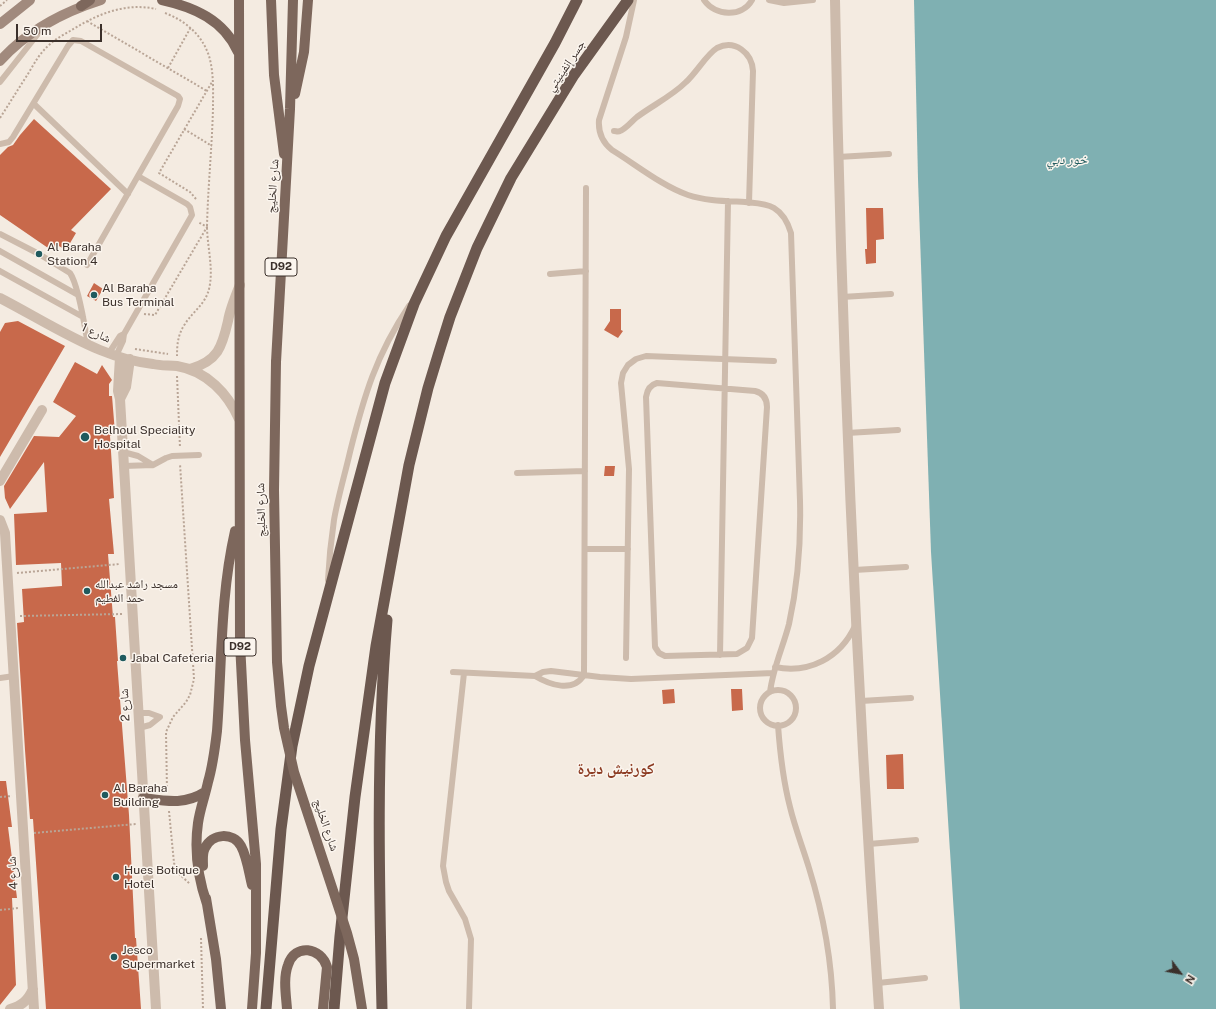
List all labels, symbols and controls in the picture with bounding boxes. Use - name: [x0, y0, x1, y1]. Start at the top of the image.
- scale bar: [18, 16, 104, 42]
- text: 50 m: [23, 24, 51, 38]
- street label: جسر إنفينيتي: [544, 38, 588, 94]
- water label: خور دبي: [1047, 152, 1087, 168]
- street label: شارع الخليج: [264, 158, 282, 214]
- place label: Al Baraha Station 4: [47, 240, 101, 268]
- marker: Al Baraha Station 4: [34, 249, 44, 259]
- road number: D92: [265, 258, 297, 276]
- place label: Al Baraha Bus Terminal: [102, 281, 174, 309]
- marker: Al Baraha Bus Terminal: [89, 290, 99, 300]
- street label: شارع 1: [79, 320, 113, 346]
- place label: Belhoul Speciality Hospital: [94, 423, 195, 451]
- marker: Belhoul Speciality Hospital: [79, 431, 91, 443]
- street label: شارع الخليج: [253, 483, 269, 537]
- place label: مسجد راشد عبدالله حمد الفطيم: [95, 577, 178, 605]
- marker: مسجد راشد عبدالله حمد الفطيم: [82, 586, 92, 596]
- road number: D92: [224, 638, 256, 656]
- place label: Jabal Cafeteria: [131, 651, 214, 665]
- marker: Jabal Cafeteria: [118, 653, 128, 663]
- street label: شارع 2: [117, 688, 133, 722]
- district label: كورنيش ديرة: [578, 759, 654, 779]
- place label: Al Baraha Building: [113, 781, 167, 809]
- marker: Al Baraha Building: [100, 790, 110, 800]
- street label: شارع الخليج: [310, 797, 342, 853]
- street label: شارع 4: [5, 856, 21, 890]
- place label: Hues Botique Hotel: [124, 863, 199, 891]
- marker: Hues Botique Hotel: [111, 872, 121, 882]
- place label: Jesco Supermarket: [122, 943, 195, 971]
- marker: Jesco Supermarket: [109, 952, 119, 962]
- north arrow: [1160, 953, 1200, 993]
- text: N: [1183, 973, 1198, 986]

